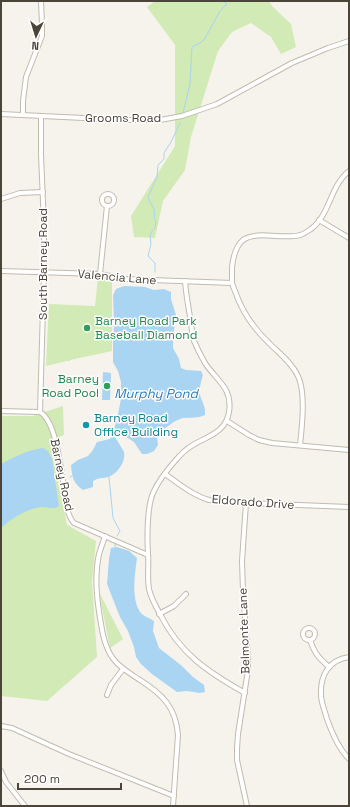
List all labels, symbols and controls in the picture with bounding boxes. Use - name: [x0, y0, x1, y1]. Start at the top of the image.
- north arrow: [16, 16, 56, 56]
- text: N: [31, 39, 39, 53]
- street label: Grooms Road: [85, 110, 161, 126]
- street label: South Barney Road: [35, 208, 51, 320]
- street label: Valencia Lane: [77, 266, 157, 288]
- place label: Barney Road Park Baseball Diamond: [95, 313, 197, 343]
- marker: Barney Road Park Baseball Diamond: [82, 323, 92, 333]
- place label: Barney Road Pool: [42, 371, 99, 401]
- marker: Barney Road Pool: [102, 381, 112, 391]
- water label: Murphy Pond: [114, 385, 199, 402]
- place label: Barney Road Office Building: [94, 410, 178, 440]
- marker: Barney Road Office Building: [81, 420, 91, 430]
- street label: Barney Road: [47, 437, 77, 513]
- street label: Eldorado Drive: [211, 491, 295, 513]
- street label: Belmonte Lane: [234, 588, 254, 674]
- scale bar: [18, 765, 121, 791]
- text: 200 m: [24, 771, 60, 787]

